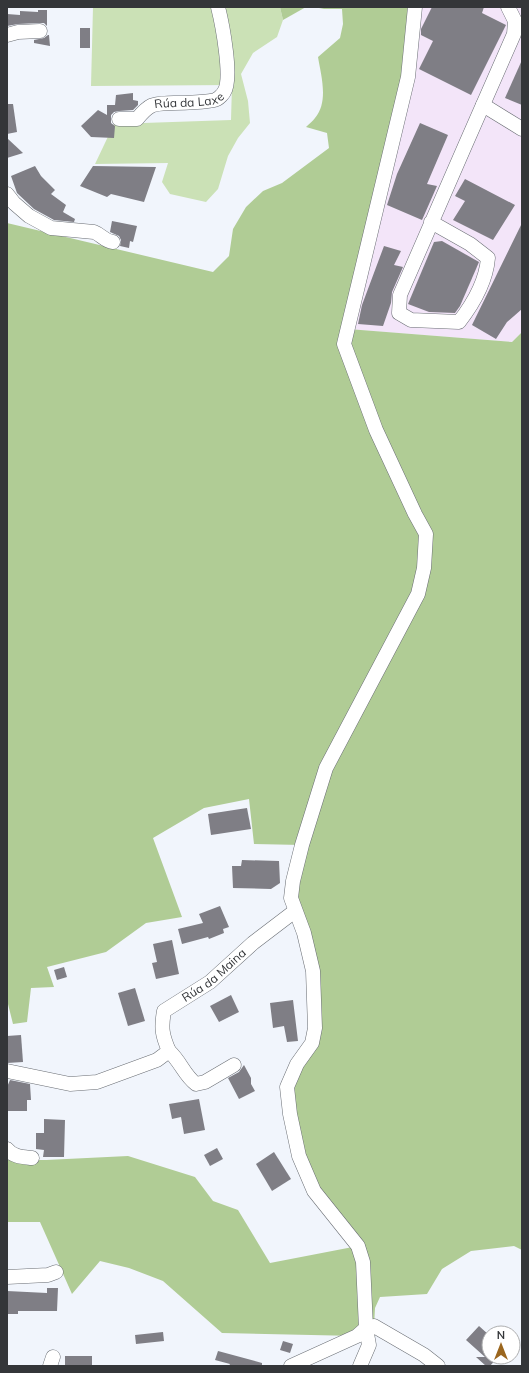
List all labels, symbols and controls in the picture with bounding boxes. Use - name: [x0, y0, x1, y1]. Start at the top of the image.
- street label: Rúa da Laxe: [153, 89, 227, 111]
- street label: Rúa da Maina: [179, 945, 249, 1005]
- north arrow: [481, 1325, 521, 1365]
- text: N: [497, 1328, 505, 1342]

